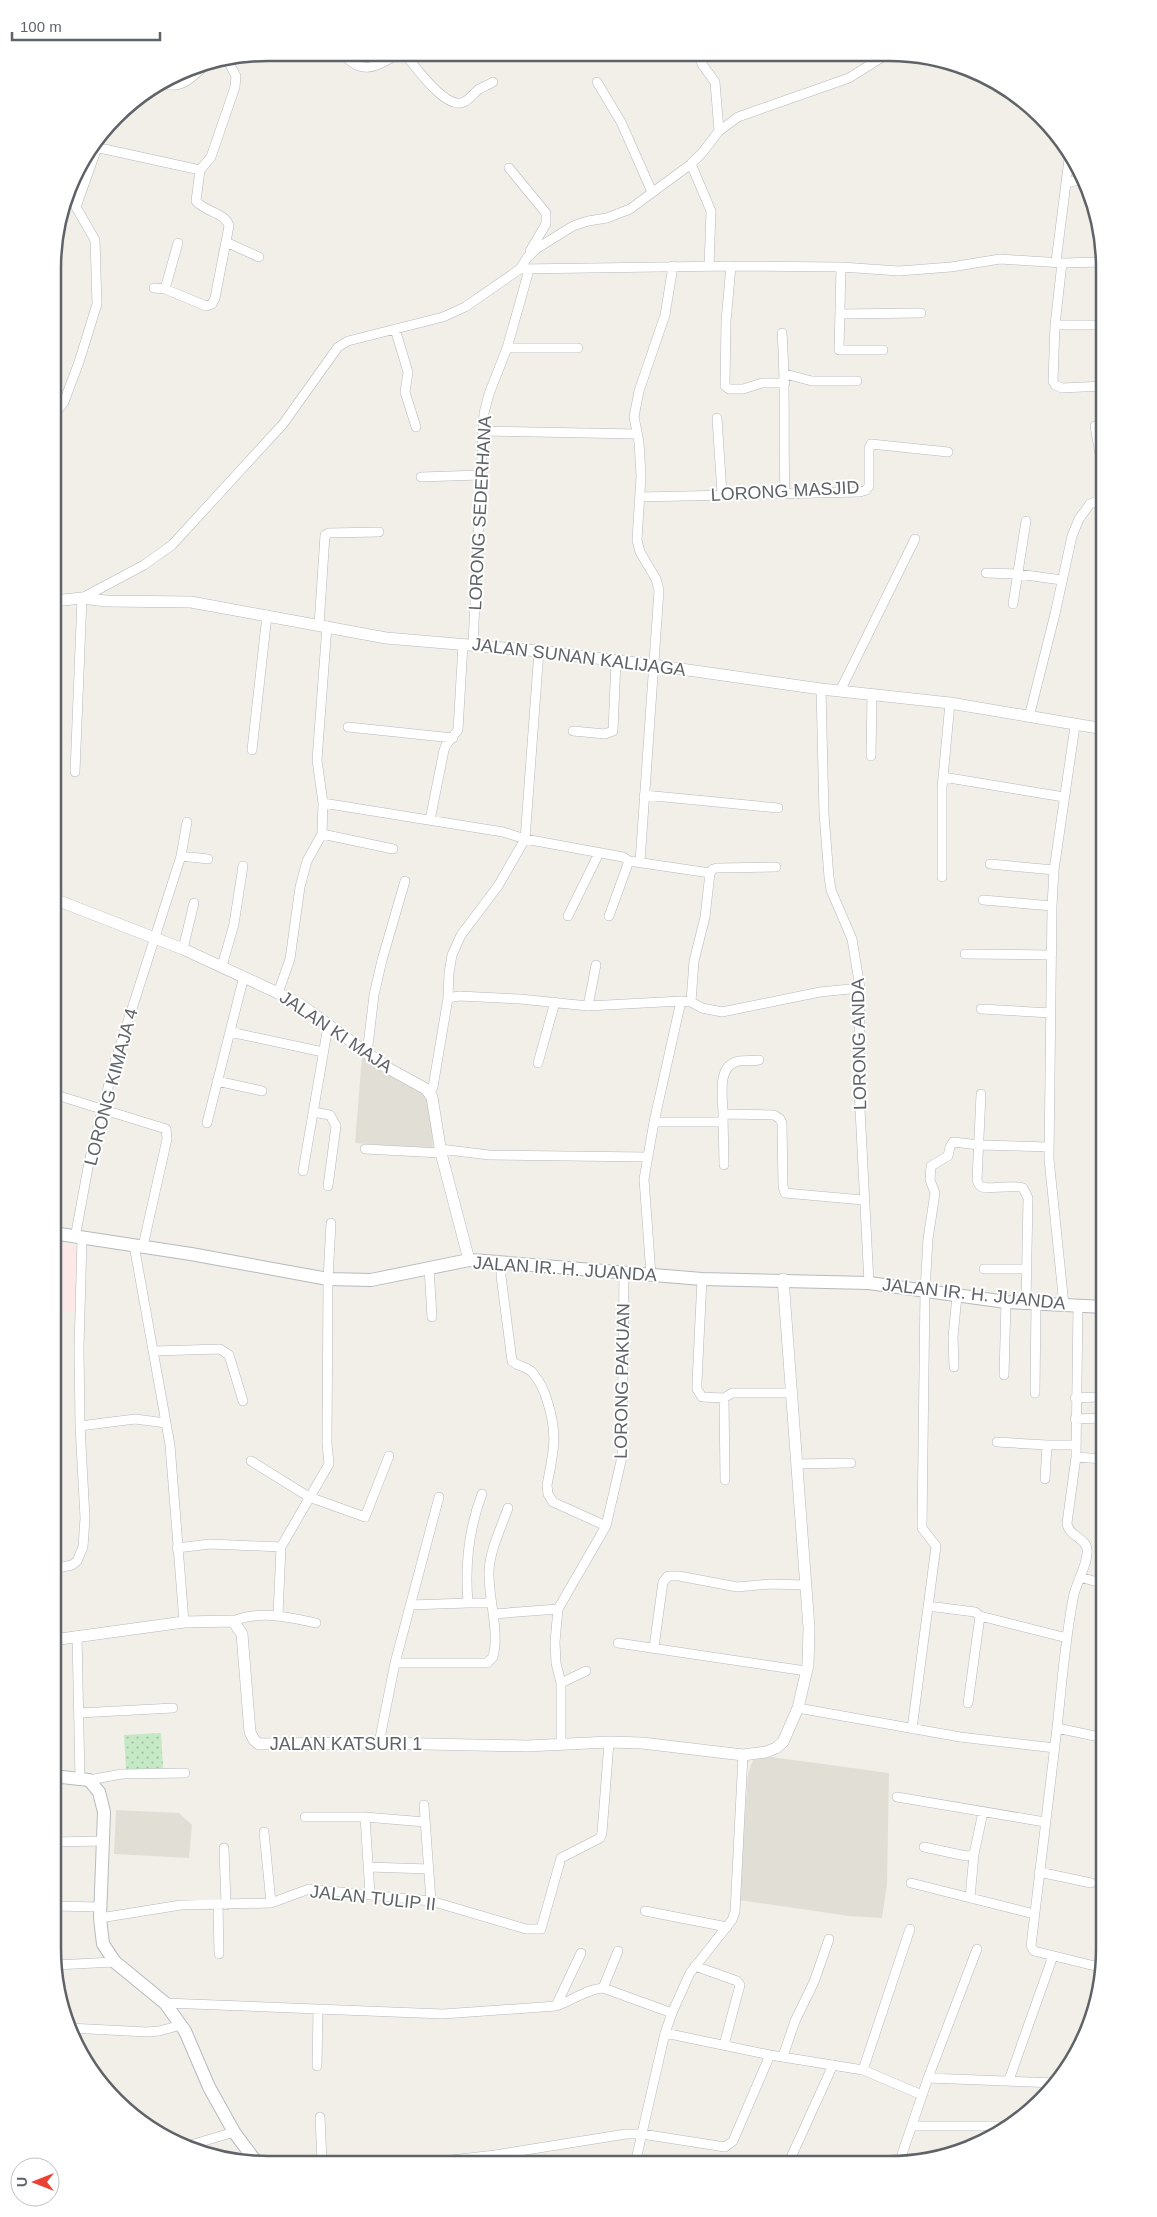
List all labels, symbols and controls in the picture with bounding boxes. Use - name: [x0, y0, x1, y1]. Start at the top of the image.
- scale bar: [12, 10, 160, 42]
- text: 100 m: [20, 18, 62, 35]
- street label: LORONG SEDERHANA: [465, 415, 495, 611]
- street label: LORONG MASJID: [710, 477, 860, 505]
- street label: JALAN SUNAN KALIJAGA: [471, 634, 687, 680]
- street label: LORONG ANDA: [848, 978, 870, 1110]
- street label: JALAN KI MAJA: [276, 987, 396, 1077]
- street label: LORONG KIMAJA 4: [80, 1006, 142, 1168]
- street label: JALAN IR. H. JUANDA: [473, 1253, 657, 1285]
- street label: JALAN IR. H. JUANDA: [881, 1274, 1067, 1314]
- street label: LORONG PAKUAN: [611, 1303, 633, 1459]
- street label: JALAN KATSURI 1: [270, 1734, 422, 1754]
- street label: JALAN TULIP II: [309, 1881, 437, 1915]
- north arrow: [10, 2157, 60, 2207]
- text: U: [14, 2177, 30, 2187]

